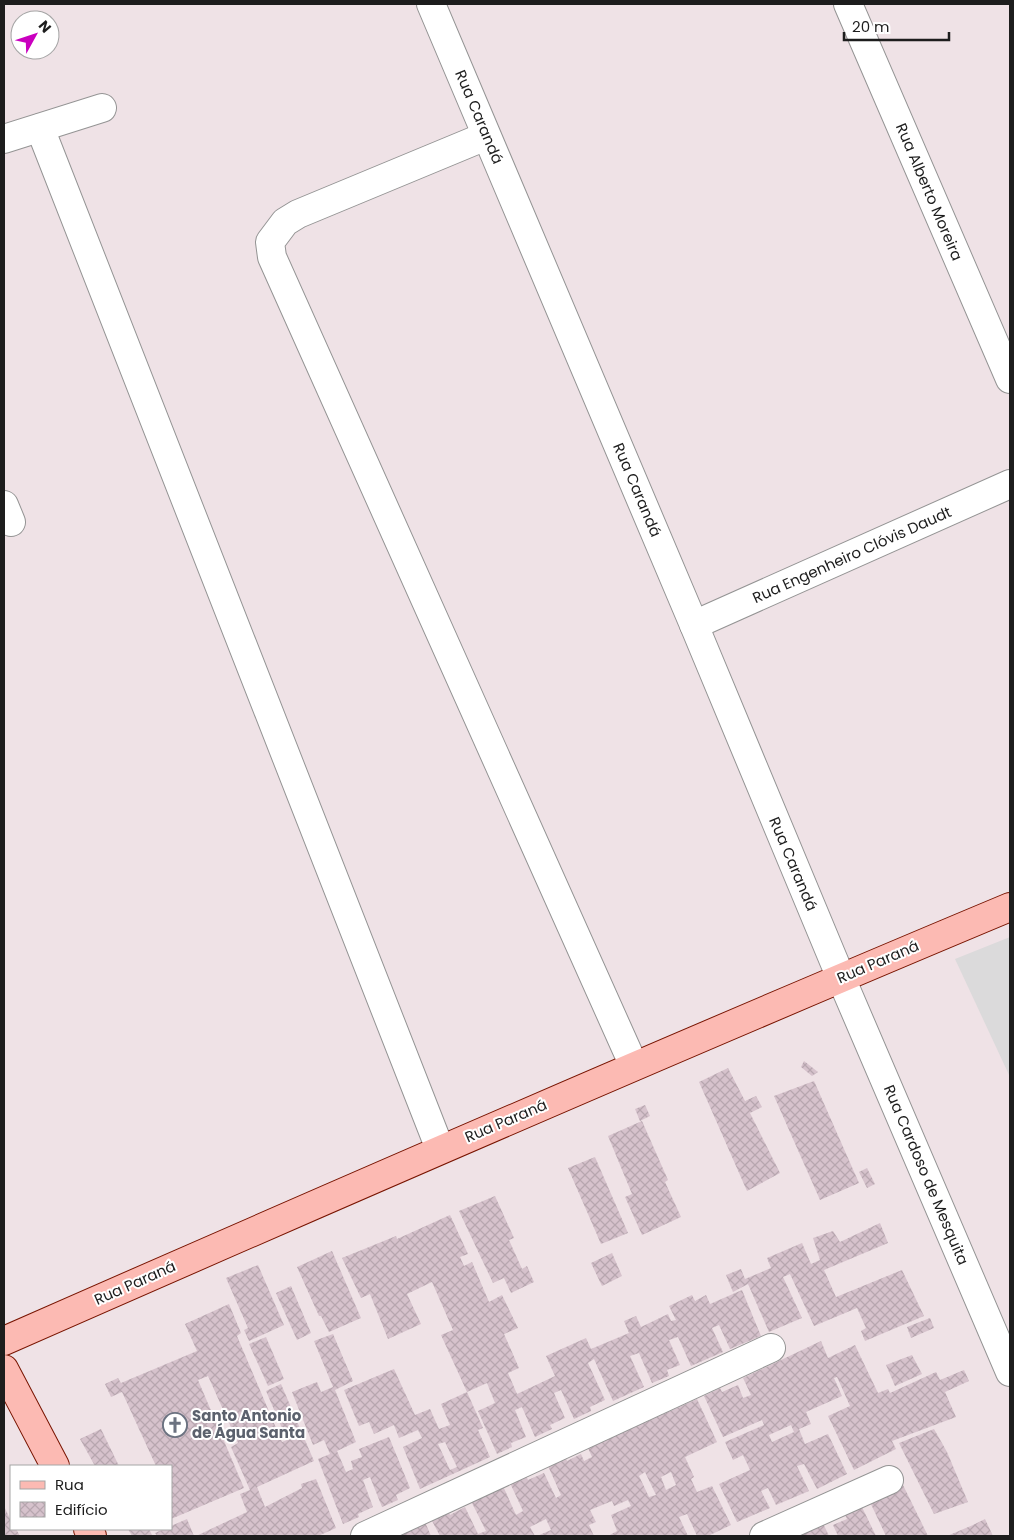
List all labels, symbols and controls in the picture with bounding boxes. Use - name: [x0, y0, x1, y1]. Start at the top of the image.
- north arrow: [10, 10, 60, 60]
- scale bar: [844, 10, 949, 42]
- text: N: [34, 16, 56, 37]
- text: 20 m: [852, 16, 890, 37]
- street label: Rua Carandá: [450, 67, 509, 167]
- street label: Rua Alberto Moreira: [891, 120, 968, 264]
- street label: Rua Carandá: [608, 440, 667, 540]
- street label: Rua Engenheiro Clóvis Daudt: [749, 501, 955, 608]
- street label: Rua Carandá: [764, 814, 823, 914]
- street label: Rua Paraná: [834, 935, 922, 988]
- street label: Rua Cardoso de Mesquita: [879, 1081, 974, 1268]
- street label: Rua Paraná: [462, 1094, 550, 1147]
- street label: Rua Paraná: [91, 1255, 179, 1310]
- place label: Santo Antonio de Água Santa: [192, 1405, 305, 1443]
- church icon: Santo Antonio de Água Santa: [162, 1412, 188, 1438]
- legend: [10, 1465, 172, 1530]
- text: Rua: [55, 1474, 84, 1495]
- text: Edifício: [55, 1499, 108, 1520]

